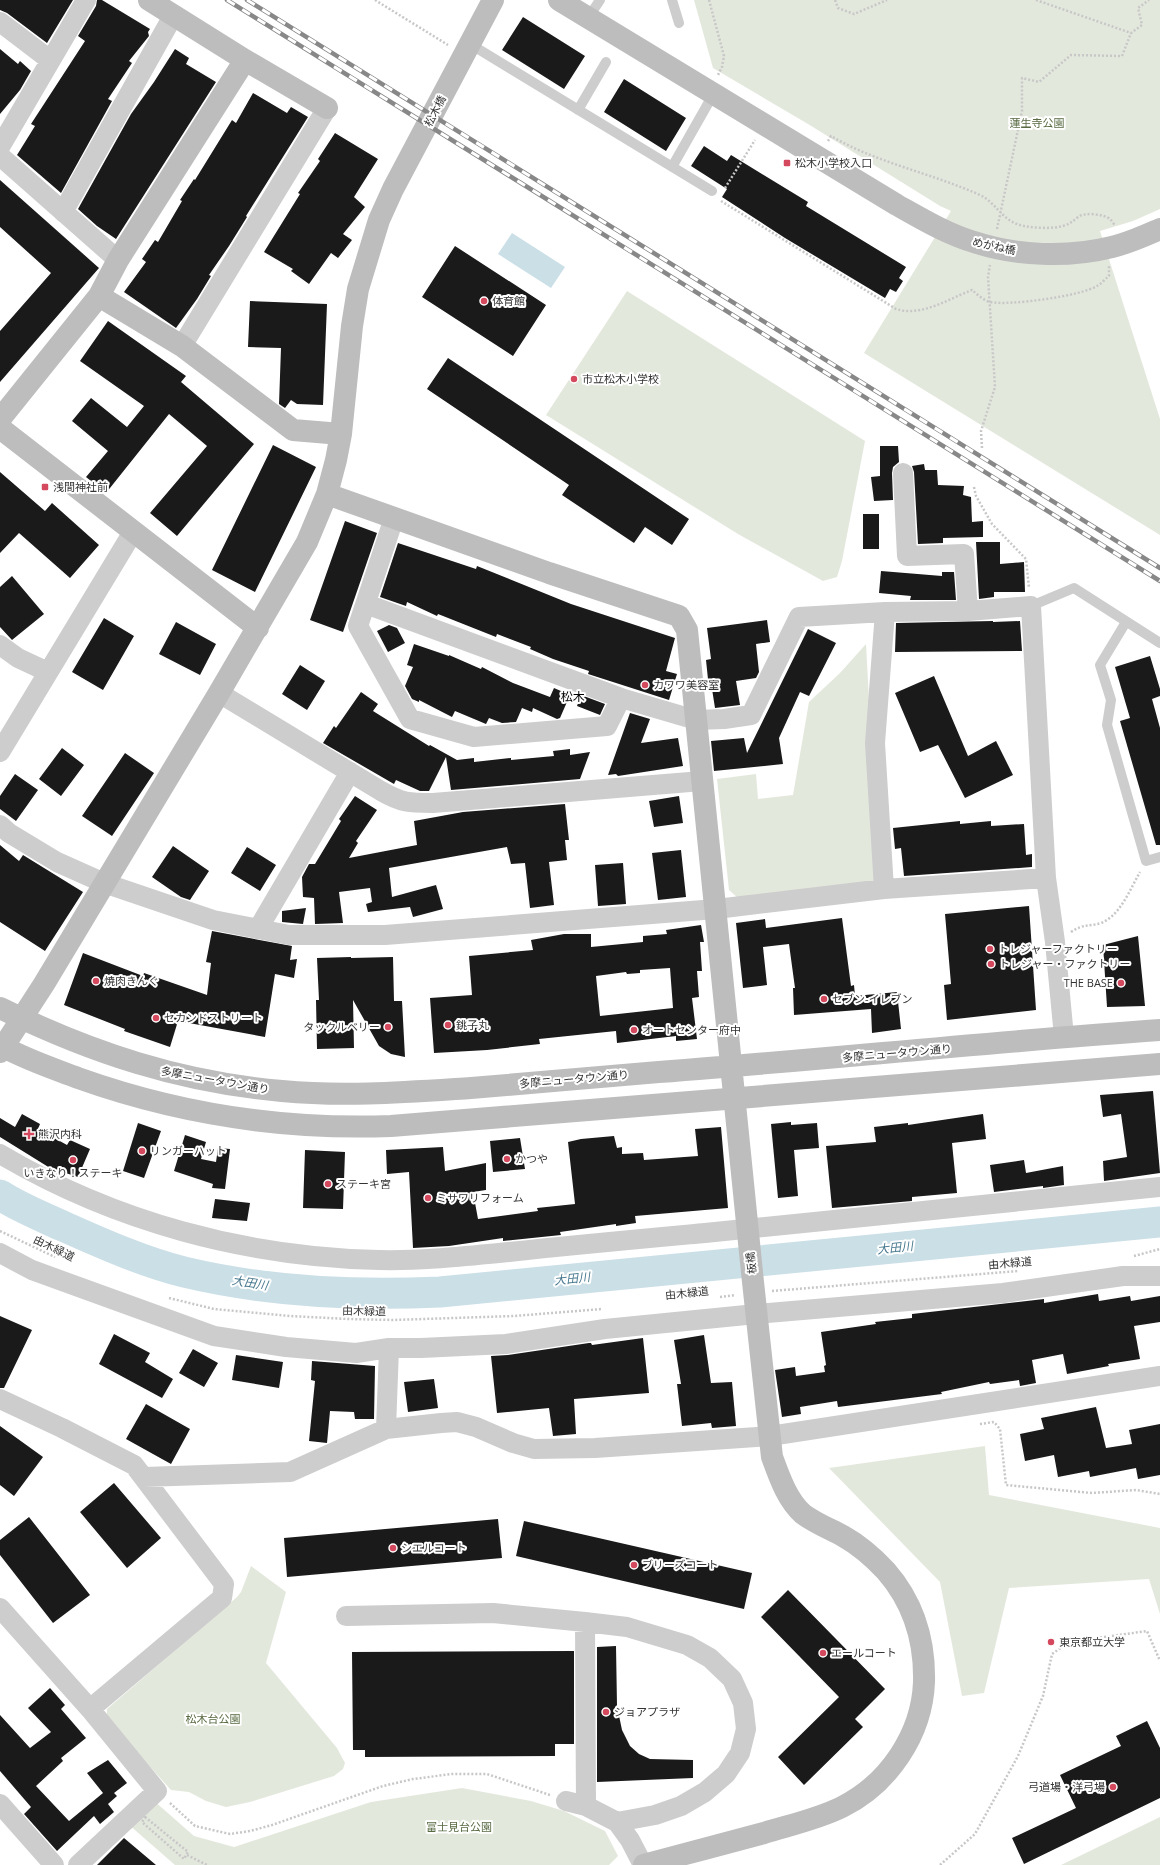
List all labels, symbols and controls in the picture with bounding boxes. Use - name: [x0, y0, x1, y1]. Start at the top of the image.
- street label: 松木橋: [420, 93, 449, 129]
- park label: 蓮生寺公園: [1010, 115, 1065, 130]
- place label: 松木小学校入口: [795, 155, 872, 170]
- marker: 松木小学校入口: [782, 158, 792, 168]
- street label: めがね橋: [971, 234, 1017, 257]
- place label: 体育館: [492, 293, 525, 308]
- marker: 体育館: [479, 296, 489, 306]
- place label: 市立松木小学校: [582, 371, 659, 386]
- marker: 市立松木小学校: [569, 374, 579, 384]
- place label: 浅間神社前: [53, 479, 108, 494]
- marker: 浅間神社前: [40, 482, 50, 492]
- place label: カワワ美容室: [653, 677, 719, 692]
- marker: カワワ美容室: [640, 680, 650, 690]
- district label: 松木: [561, 688, 585, 705]
- place label: トレジャーファクトリー: [998, 941, 1118, 956]
- marker: トレジャーファクトリー: [985, 944, 995, 954]
- place label: トレジャー・ファクトリー: [999, 956, 1130, 971]
- marker: トレジャー・ファクトリー: [986, 959, 996, 969]
- place label: 焼肉きんぐ: [104, 973, 159, 988]
- place label: THE BASE: [1064, 975, 1113, 990]
- marker: 焼肉きんぐ: [91, 976, 101, 986]
- marker: THE BASE: [1116, 978, 1126, 988]
- place label: セブン-イレブン: [832, 991, 913, 1006]
- marker: セブン-イレブン: [819, 994, 829, 1004]
- place label: セカンドストリート: [164, 1010, 263, 1025]
- marker: セカンドストリート: [151, 1013, 161, 1023]
- place label: 銚子丸: [456, 1017, 489, 1032]
- place label: タックルベリー: [303, 1019, 380, 1034]
- marker: 銚子丸: [443, 1020, 453, 1030]
- marker: タックルベリー: [383, 1022, 393, 1032]
- place label: オートセンター府中: [642, 1022, 741, 1037]
- marker: オートセンター府中: [629, 1025, 639, 1035]
- street label: 多摩ニュータウン通り: [842, 1040, 952, 1065]
- street label: 多摩ニュータウン通り: [160, 1063, 271, 1096]
- street label: 多摩ニュータウン通り: [519, 1066, 629, 1091]
- place label: 熊沢内科: [38, 1126, 82, 1141]
- marker: 熊沢内科: [23, 1128, 35, 1140]
- place label: リンガーハット: [150, 1143, 227, 1158]
- marker: リンガーハット: [137, 1146, 147, 1156]
- place label: かつや: [515, 1151, 548, 1166]
- marker: かつや: [502, 1154, 512, 1164]
- marker: いきなり！ステーキ: [68, 1155, 78, 1165]
- place label: いきなり！ステーキ: [24, 1165, 123, 1180]
- place label: ステーキ宮: [336, 1176, 391, 1191]
- marker: ステーキ宮: [323, 1179, 333, 1189]
- place label: ミサワリフォーム: [436, 1190, 524, 1205]
- marker: ミサワリフォーム: [423, 1193, 433, 1203]
- street label: 由木緑道: [31, 1231, 77, 1264]
- water label: 大田川: [876, 1237, 916, 1258]
- street label: 板橋: [742, 1251, 759, 1275]
- street label: 由木緑道: [987, 1253, 1033, 1272]
- water label: 大田川: [553, 1268, 593, 1289]
- water label: 大田川: [231, 1271, 271, 1294]
- street label: 由木緑道: [664, 1283, 710, 1302]
- street label: 由木緑道: [342, 1303, 386, 1318]
- place label: シエルコート: [401, 1540, 467, 1555]
- marker: シエルコート: [388, 1543, 398, 1553]
- place label: ブリーズコート: [642, 1557, 718, 1572]
- marker: ブリーズコート: [629, 1560, 639, 1570]
- place label: 東京都立大学: [1059, 1634, 1125, 1649]
- marker: 東京都立大学: [1046, 1637, 1056, 1647]
- place label: エールコート: [831, 1645, 897, 1660]
- marker: エールコート: [818, 1648, 828, 1658]
- place label: ジョアプラザ: [614, 1704, 680, 1719]
- marker: ジョアプラザ: [601, 1707, 611, 1717]
- park label: 松木台公園: [186, 1711, 241, 1726]
- place label: 弓道場・洋弓場: [1028, 1779, 1105, 1794]
- marker: 弓道場・洋弓場: [1108, 1782, 1118, 1792]
- park label: 富士見台公園: [426, 1819, 492, 1834]

